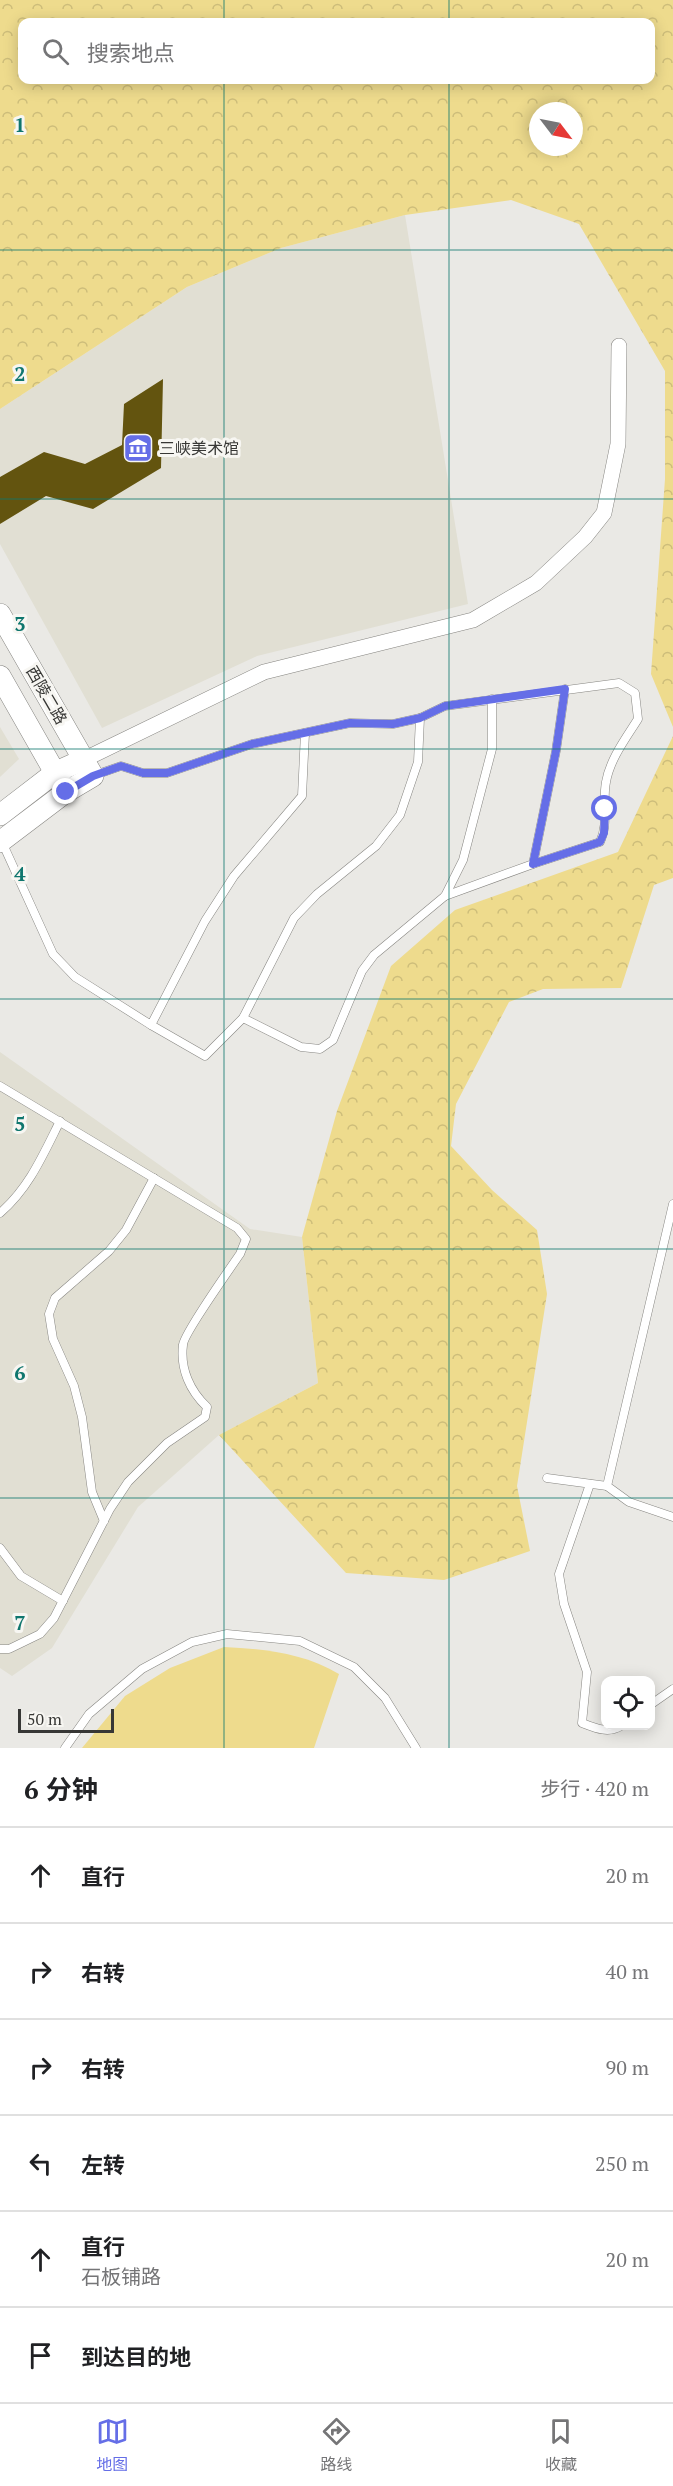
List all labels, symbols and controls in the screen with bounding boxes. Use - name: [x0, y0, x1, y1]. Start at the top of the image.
- search box: [18, 18, 655, 84]
- icon: search: [39, 35, 72, 68]
- text: 搜索地点: [87, 38, 175, 67]
- north arrow: [529, 102, 583, 156]
- text: 1: [14, 111, 26, 138]
- text: 2: [14, 360, 26, 387]
- museum icon: 三峡美术馆: [122, 432, 154, 464]
- place label: 三峡美术馆: [159, 437, 239, 459]
- text: 3: [14, 610, 26, 637]
- street label: 西陵二路: [21, 662, 73, 728]
- route end: [52, 778, 78, 804]
- route start: [591, 795, 617, 821]
- text: 4: [14, 860, 26, 887]
- text: 5: [14, 1110, 26, 1137]
- text: 6: [14, 1359, 26, 1386]
- text: 7: [14, 1609, 26, 1636]
- map controls: [601, 1676, 655, 1730]
- button: locate: [601, 1676, 655, 1730]
- scale bar: [18, 1706, 114, 1734]
- text: 50 m: [27, 1708, 62, 1730]
- text: 6 分钟: [24, 1772, 98, 1806]
- text: 步行 · 420 m: [540, 1775, 649, 1802]
- icon: ahead: [24, 1859, 57, 1892]
- text: 直行: [81, 1862, 125, 1891]
- text: 20 m: [606, 1862, 649, 1889]
- icon: right: [24, 1955, 57, 1988]
- text: 右转: [81, 1958, 125, 1987]
- text: 40 m: [606, 1958, 649, 1985]
- icon: right: [24, 2051, 57, 2084]
- text: 右转: [81, 2054, 125, 2083]
- text: 90 m: [606, 2054, 649, 2081]
- icon: left: [24, 2147, 57, 2180]
- text: 左转: [81, 2150, 125, 2179]
- text: 250 m: [595, 2150, 649, 2177]
- text: 直行: [81, 2232, 125, 2261]
- icon: ahead: [24, 2243, 57, 2276]
- text: 20 m: [606, 2246, 649, 2273]
- text: 石板铺路: [81, 2263, 161, 2290]
- icon: arrive: [24, 2339, 57, 2372]
- text: 到达目的地: [81, 2342, 191, 2371]
- tab: 地图: [96, 2415, 129, 2475]
- tab: 路线: [320, 2415, 353, 2475]
- tab: 收藏: [544, 2415, 577, 2475]

